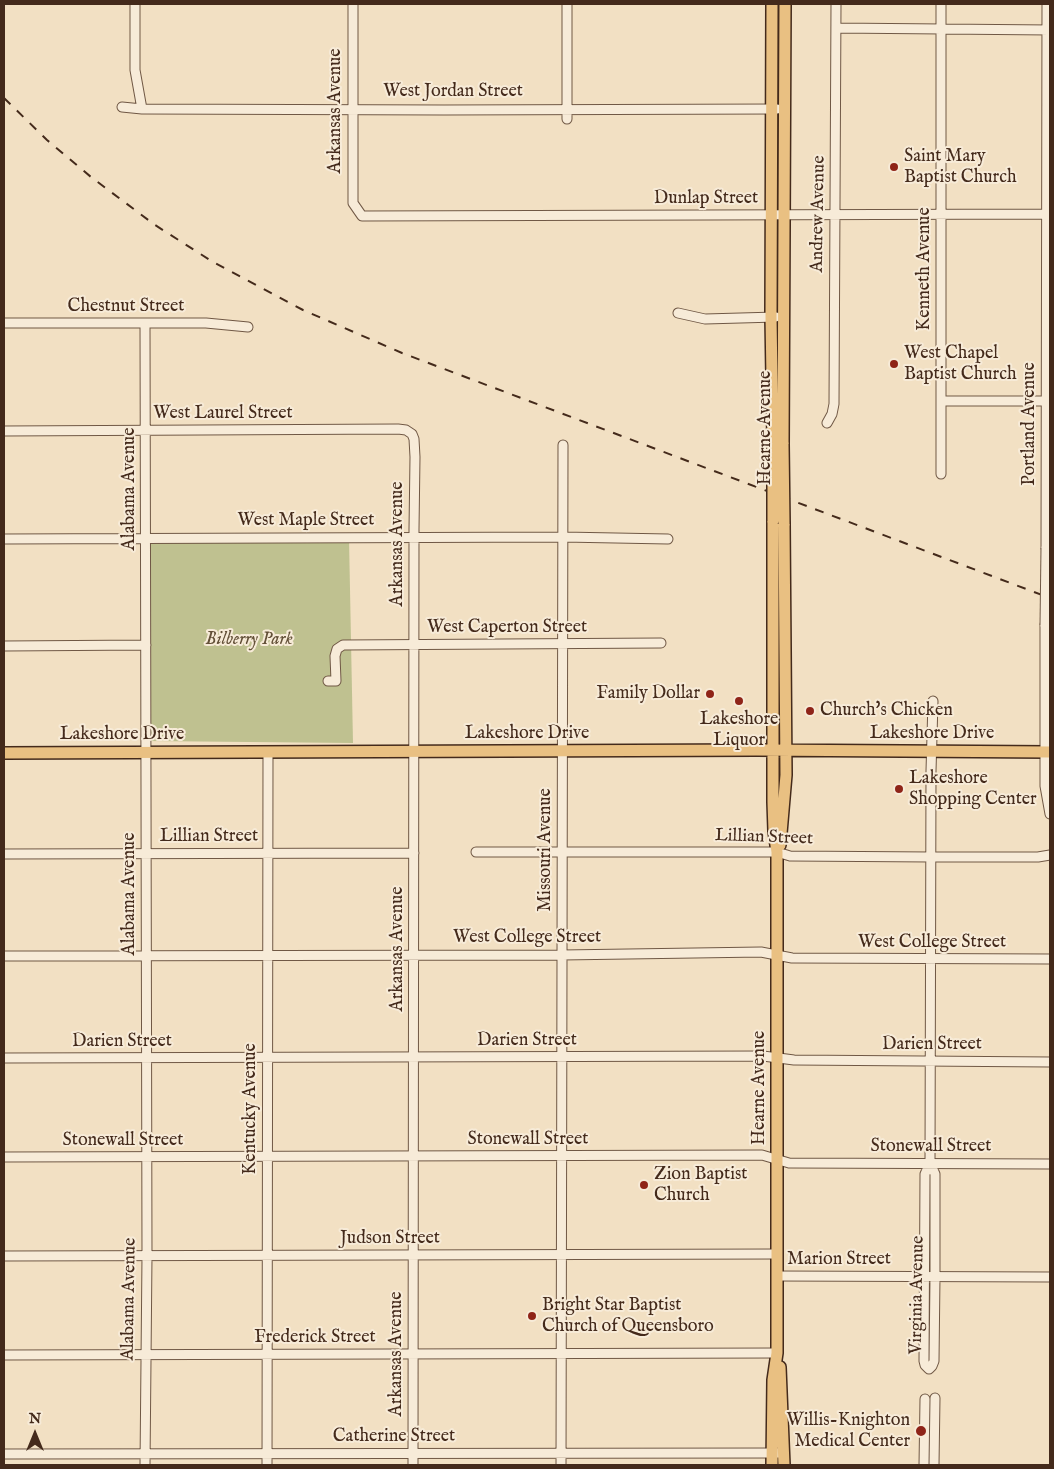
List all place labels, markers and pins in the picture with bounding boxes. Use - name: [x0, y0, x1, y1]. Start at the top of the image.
- place label: Saint Mary Baptist Church: [904, 146, 1016, 188]
- marker: Saint Mary Baptist Church: [888, 161, 900, 173]
- place label: West Chapel Baptist Church: [904, 343, 1016, 386]
- marker: West Chapel Baptist Church: [888, 358, 900, 370]
- place label: Family Dollar: [597, 683, 700, 705]
- marker: Family Dollar: [704, 688, 716, 700]
- marker: Lakeshore Liquor: [733, 695, 745, 707]
- place label: Church's Chicken: [820, 700, 953, 722]
- marker: Church's Chicken: [804, 705, 816, 717]
- place label: Lakeshore Liquor: [700, 709, 778, 752]
- place label: Lakeshore Shopping Center: [909, 768, 1037, 811]
- marker: Lakeshore Shopping Center: [893, 783, 905, 795]
- place label: Zion Baptist Church: [654, 1164, 747, 1206]
- marker: Zion Baptist Church: [638, 1179, 650, 1191]
- place label: Bright Star Baptist Church of Queensboro: [542, 1295, 714, 1338]
- marker: Bright Star Baptist Church of Queensboro: [526, 1310, 538, 1322]
- place label: Willis-Knighton Medical Center: [787, 1410, 910, 1452]
- marker: Willis-Knighton Medical Center: [914, 1424, 928, 1438]

